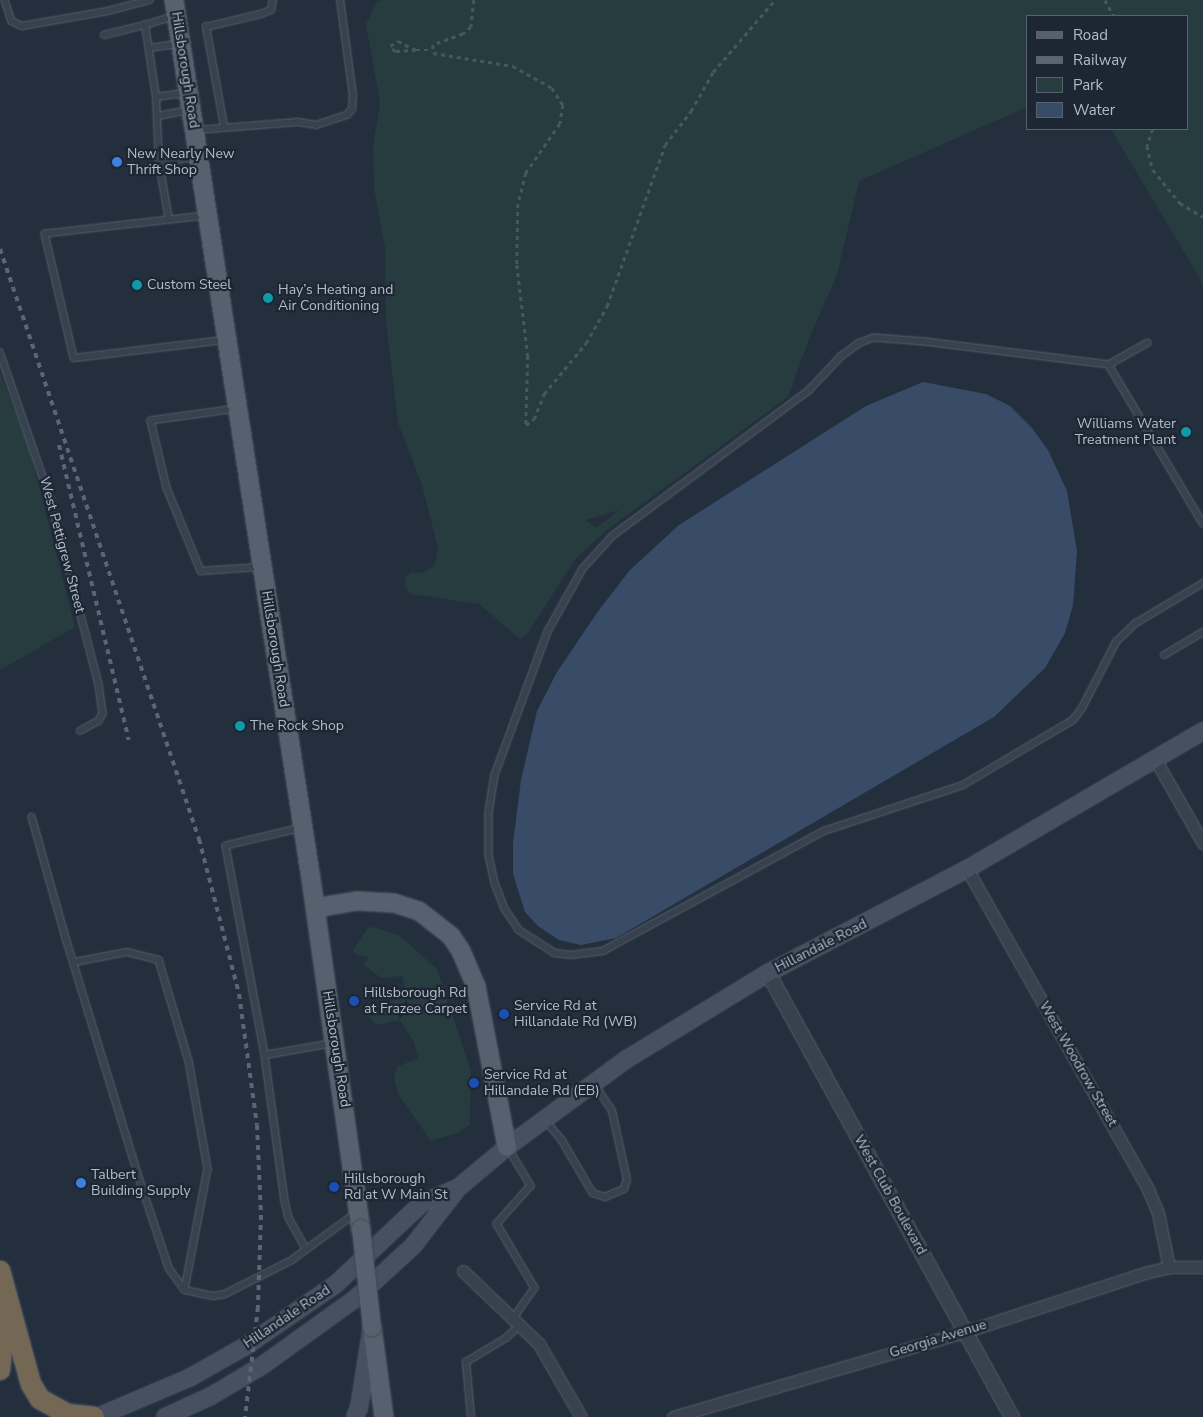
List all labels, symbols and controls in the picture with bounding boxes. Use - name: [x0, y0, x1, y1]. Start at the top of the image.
- street label: Hillsborough Road: [167, 11, 203, 129]
- legend: [1026, 15, 1188, 130]
- text: Road: [1073, 25, 1108, 45]
- text: Railway: [1073, 50, 1127, 70]
- text: Park: [1073, 75, 1103, 95]
- text: Water: [1073, 100, 1115, 120]
- place label: New Nearly New Thrift Shop: [127, 146, 235, 178]
- marker: New Nearly New Thrift Shop: [111, 156, 123, 168]
- place label: Custom Steel: [147, 277, 231, 293]
- marker: Custom Steel: [131, 279, 143, 291]
- place label: Hay’s Heating and Air Conditioning: [278, 282, 393, 314]
- marker: Hay’s Heating and Air Conditioning: [262, 292, 274, 304]
- place label: Williams Water Treatment Plant: [1075, 416, 1176, 448]
- marker: Williams Water Treatment Plant: [1180, 426, 1192, 438]
- street label: West Pettigrew Street: [36, 475, 88, 615]
- street label: Hillsborough Road: [257, 590, 293, 708]
- place label: The Rock Shop: [250, 718, 344, 734]
- marker: The Rock Shop: [234, 720, 246, 732]
- street label: Hillandale Road: [772, 916, 870, 976]
- place label: Hillsborough Rd at Frazee Carpet: [364, 985, 467, 1018]
- street label: Hillsborough Road: [318, 990, 354, 1108]
- marker: Hillsborough Rd at Frazee Carpet: [348, 995, 360, 1007]
- place label: Service Rd at Hillandale Rd (WB): [514, 998, 637, 1030]
- street label: West Woodrow Street: [1035, 998, 1121, 1130]
- marker: Service Rd at Hillandale Rd (WB): [498, 1008, 510, 1020]
- place label: Service Rd at Hillandale Rd (EB): [484, 1067, 600, 1100]
- marker: Service Rd at Hillandale Rd (EB): [468, 1077, 480, 1089]
- street label: West Club Boulevard: [850, 1132, 930, 1258]
- place label: Talbert Building Supply: [91, 1167, 191, 1200]
- place label: Hillsborough Rd at W Main St: [344, 1171, 448, 1204]
- marker: Talbert Building Supply: [75, 1177, 87, 1189]
- marker: Hillsborough Rd at W Main St: [328, 1181, 340, 1193]
- street label: Hillandale Road: [241, 1282, 333, 1352]
- street label: Georgia Avenue: [888, 1316, 988, 1362]

